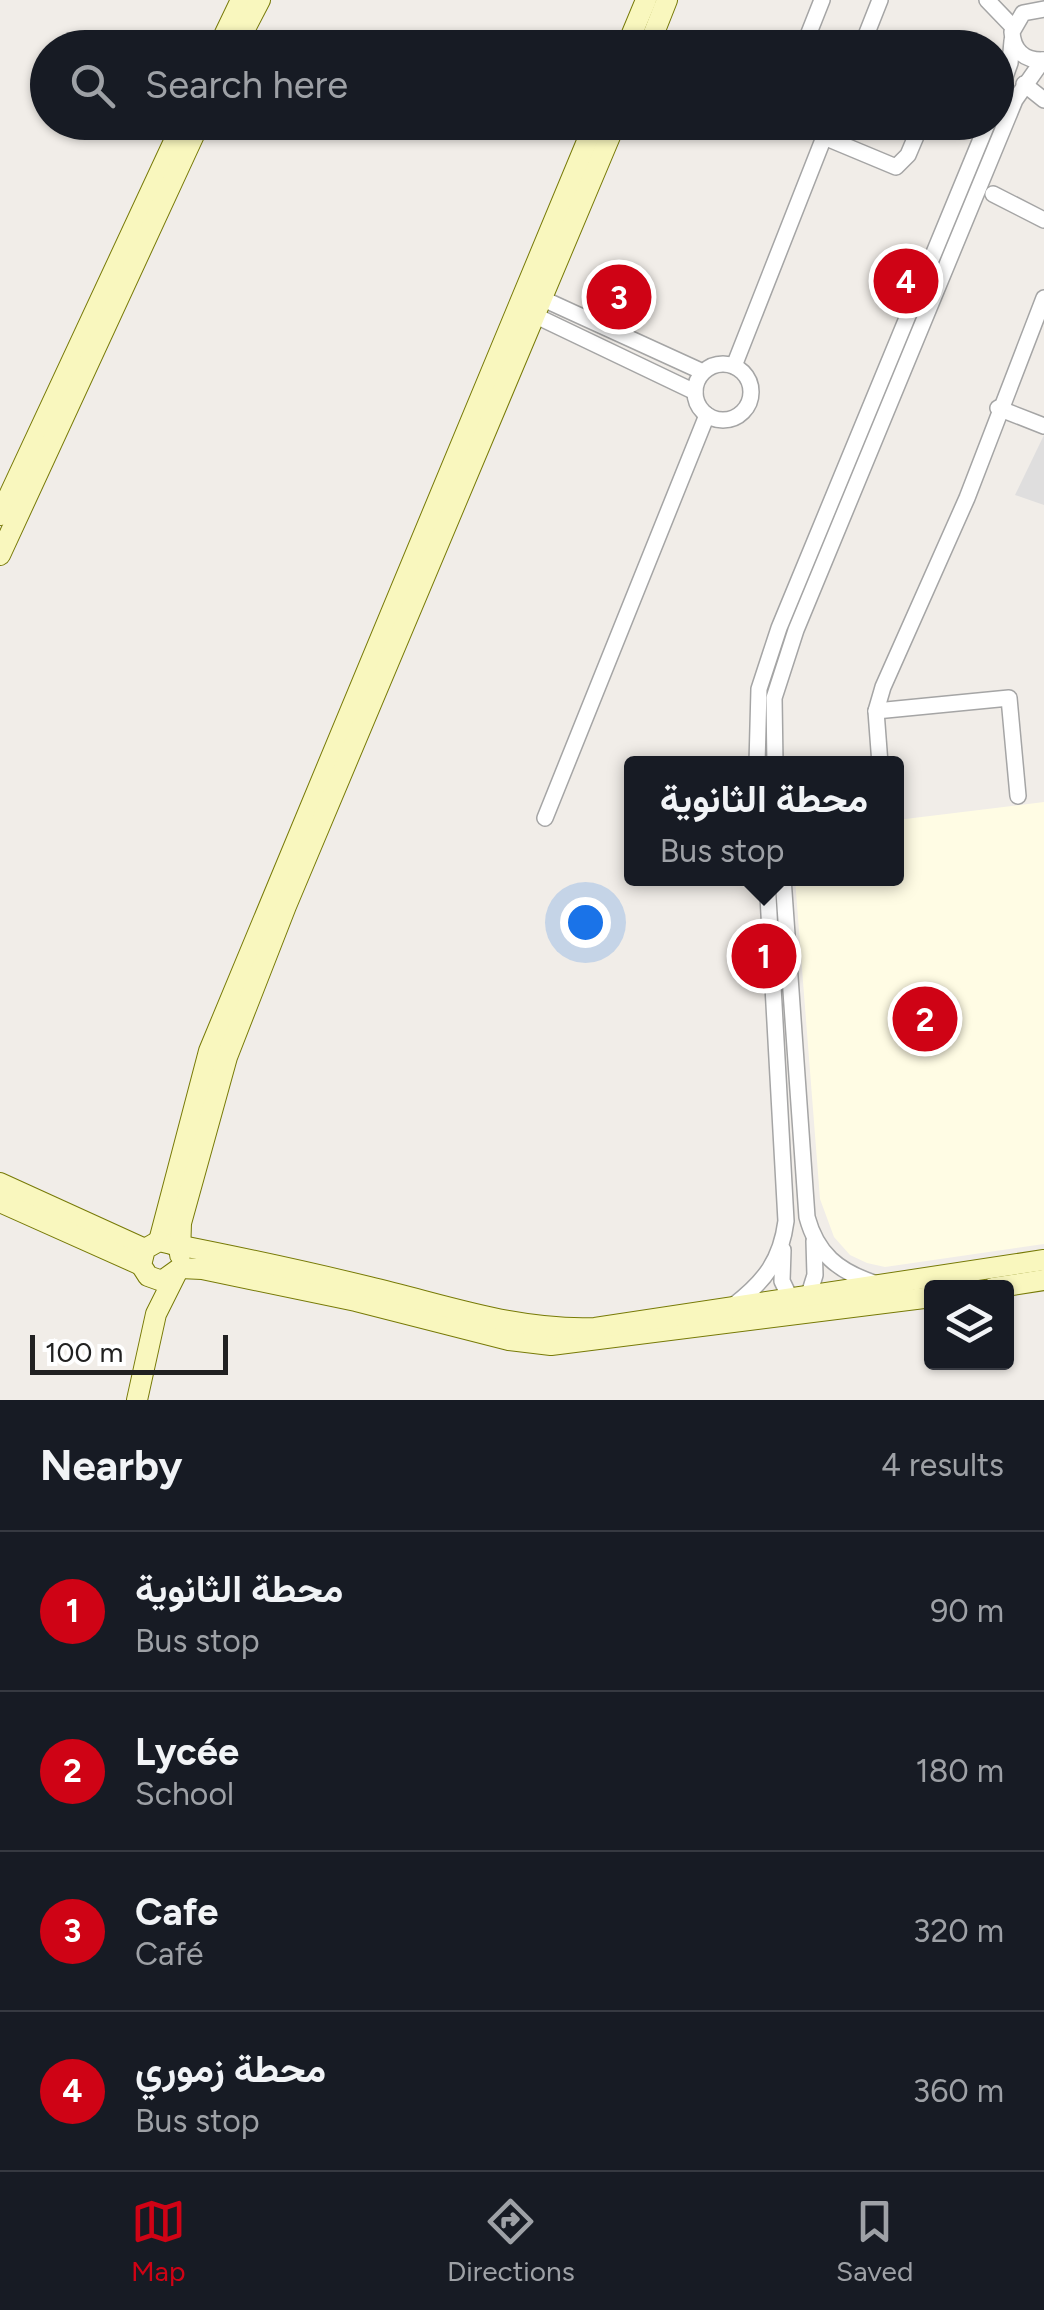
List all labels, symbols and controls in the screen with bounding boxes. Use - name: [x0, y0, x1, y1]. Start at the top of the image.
- search box: [30, 30, 1014, 140]
- icon: search: [65, 58, 120, 113]
- text: Search here: [145, 62, 348, 108]
- pin: 4: [874, 244, 938, 318]
- pin: 3: [586, 260, 652, 334]
- popup: [624, 756, 904, 886]
- text: محطة الثانوية: [660, 776, 868, 822]
- text: Bus stop: [660, 832, 784, 870]
- your location: [560, 897, 611, 948]
- pin: 1: [732, 918, 796, 994]
- pin: 2: [892, 982, 958, 1056]
- map controls: [924, 1280, 1014, 1370]
- button: layers: [924, 1280, 1014, 1370]
- scale bar: [30, 1330, 228, 1374]
- text: 100 m: [45, 1335, 123, 1369]
- text: Nearby: [40, 1440, 182, 1491]
- text: 4 results: [881, 1446, 1004, 1484]
- text: محطة الثانوية: [135, 1566, 343, 1612]
- text: 1: [66, 1592, 79, 1630]
- text: 90 m: [930, 1592, 1004, 1630]
- text: Bus stop: [135, 1622, 260, 1660]
- text: Lycée: [135, 1729, 239, 1775]
- text: 2: [63, 1752, 82, 1790]
- text: 180 m: [915, 1752, 1004, 1790]
- text: School: [135, 1775, 234, 1813]
- text: Cafe: [135, 1889, 218, 1935]
- text: 3: [64, 1912, 81, 1950]
- text: 320 m: [913, 1912, 1004, 1950]
- text: Café: [135, 1935, 204, 1973]
- text: محطة زموري: [135, 2046, 326, 2092]
- text: 4: [62, 2072, 83, 2110]
- text: 360 m: [913, 2072, 1004, 2110]
- text: Bus stop: [135, 2102, 260, 2140]
- tab: Map: [131, 2194, 186, 2288]
- tab: Directions: [447, 2194, 575, 2288]
- tab: Saved: [836, 2194, 913, 2288]

